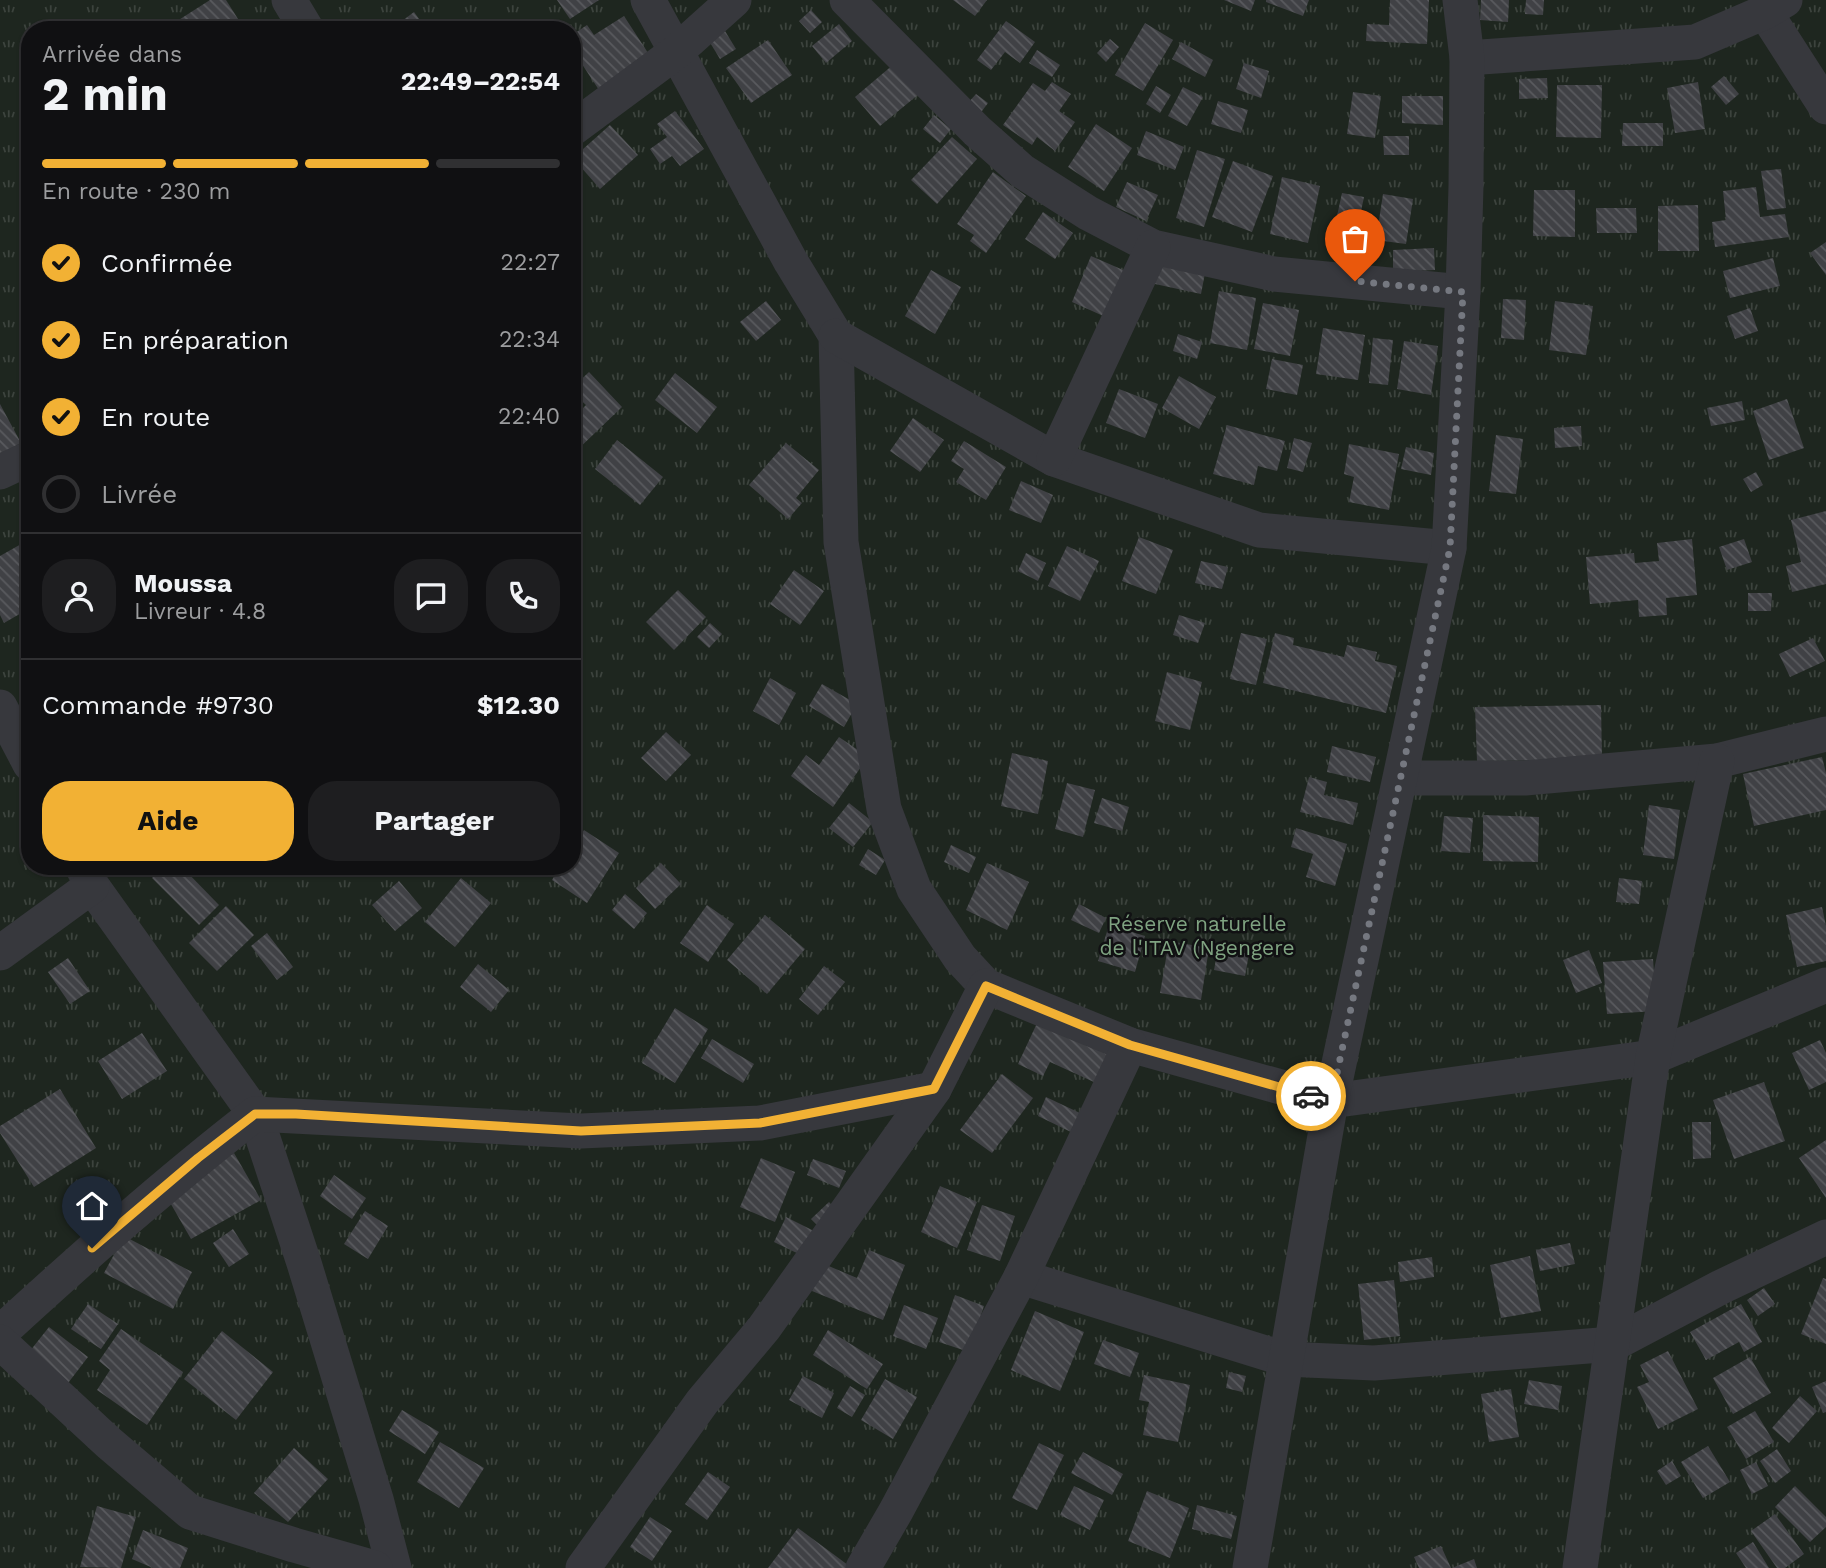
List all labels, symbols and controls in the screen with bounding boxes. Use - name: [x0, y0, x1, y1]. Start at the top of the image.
- text: Arrivée dans: [42, 41, 182, 68]
- text: 22:49–22:54: [401, 66, 560, 96]
- text: 2 min: [42, 67, 168, 121]
- text: En route · 230 m: [42, 178, 230, 205]
- pin: [1325, 209, 1385, 281]
- icon: bag: [1336, 220, 1374, 258]
- icon: check: [42, 244, 80, 282]
- text: Confirmée: [101, 248, 233, 278]
- text: 22:27: [501, 249, 560, 276]
- icon: check: [42, 321, 80, 359]
- text: En préparation: [101, 325, 289, 355]
- text: 22:34: [499, 326, 560, 353]
- icon: check: [42, 398, 80, 436]
- text: En route: [101, 402, 210, 432]
- text: 22:40: [498, 403, 560, 430]
- text: Livrée: [101, 479, 177, 509]
- button: person: [42, 559, 116, 633]
- button: chat: [394, 559, 468, 633]
- button: phone: [486, 559, 560, 633]
- text: Moussa: [134, 568, 232, 598]
- text: Livreur · 4.8: [134, 598, 266, 625]
- text: Commande #9730: [42, 690, 274, 720]
- text: $12.30: [477, 690, 560, 720]
- button: Aide: [42, 781, 294, 861]
- button: Partager: [308, 781, 560, 861]
- park label: Réserve naturelle de l'ITAV (Ngengere: [1099, 911, 1295, 960]
- courier: [1276, 1061, 1346, 1131]
- icon: car: [1292, 1077, 1330, 1115]
- pin: [62, 1176, 122, 1248]
- icon: home: [73, 1187, 111, 1225]

